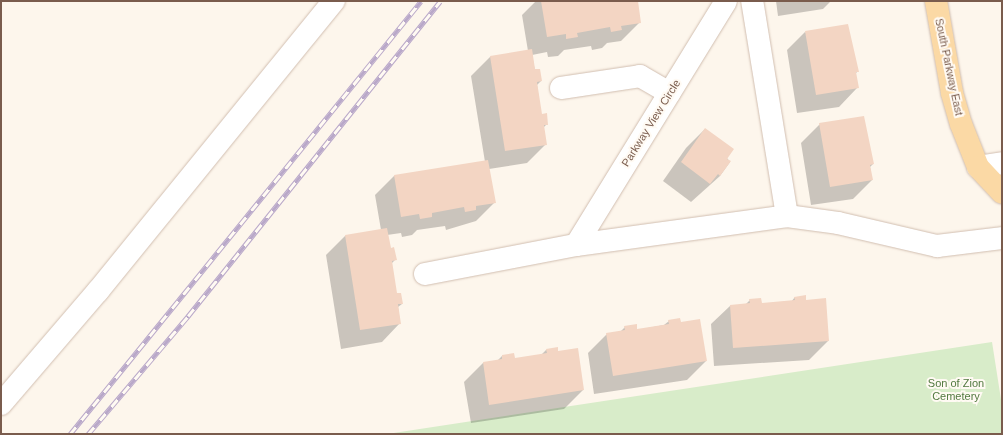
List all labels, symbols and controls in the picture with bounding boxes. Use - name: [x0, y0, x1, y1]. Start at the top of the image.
- street label: South Parkway East: [932, 17, 966, 117]
- street label: Parkway View Circle: [619, 77, 683, 169]
- park label: Son of Zion Cemetery: [928, 377, 984, 403]

